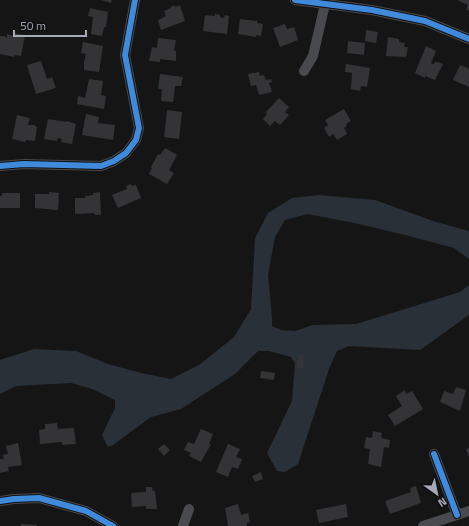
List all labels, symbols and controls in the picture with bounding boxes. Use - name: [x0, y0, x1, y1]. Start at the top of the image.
- scale bar: [14, 12, 86, 38]
- text: 50 m: [20, 16, 46, 35]
- north arrow: [417, 474, 457, 514]
- text: N: [435, 494, 450, 511]

